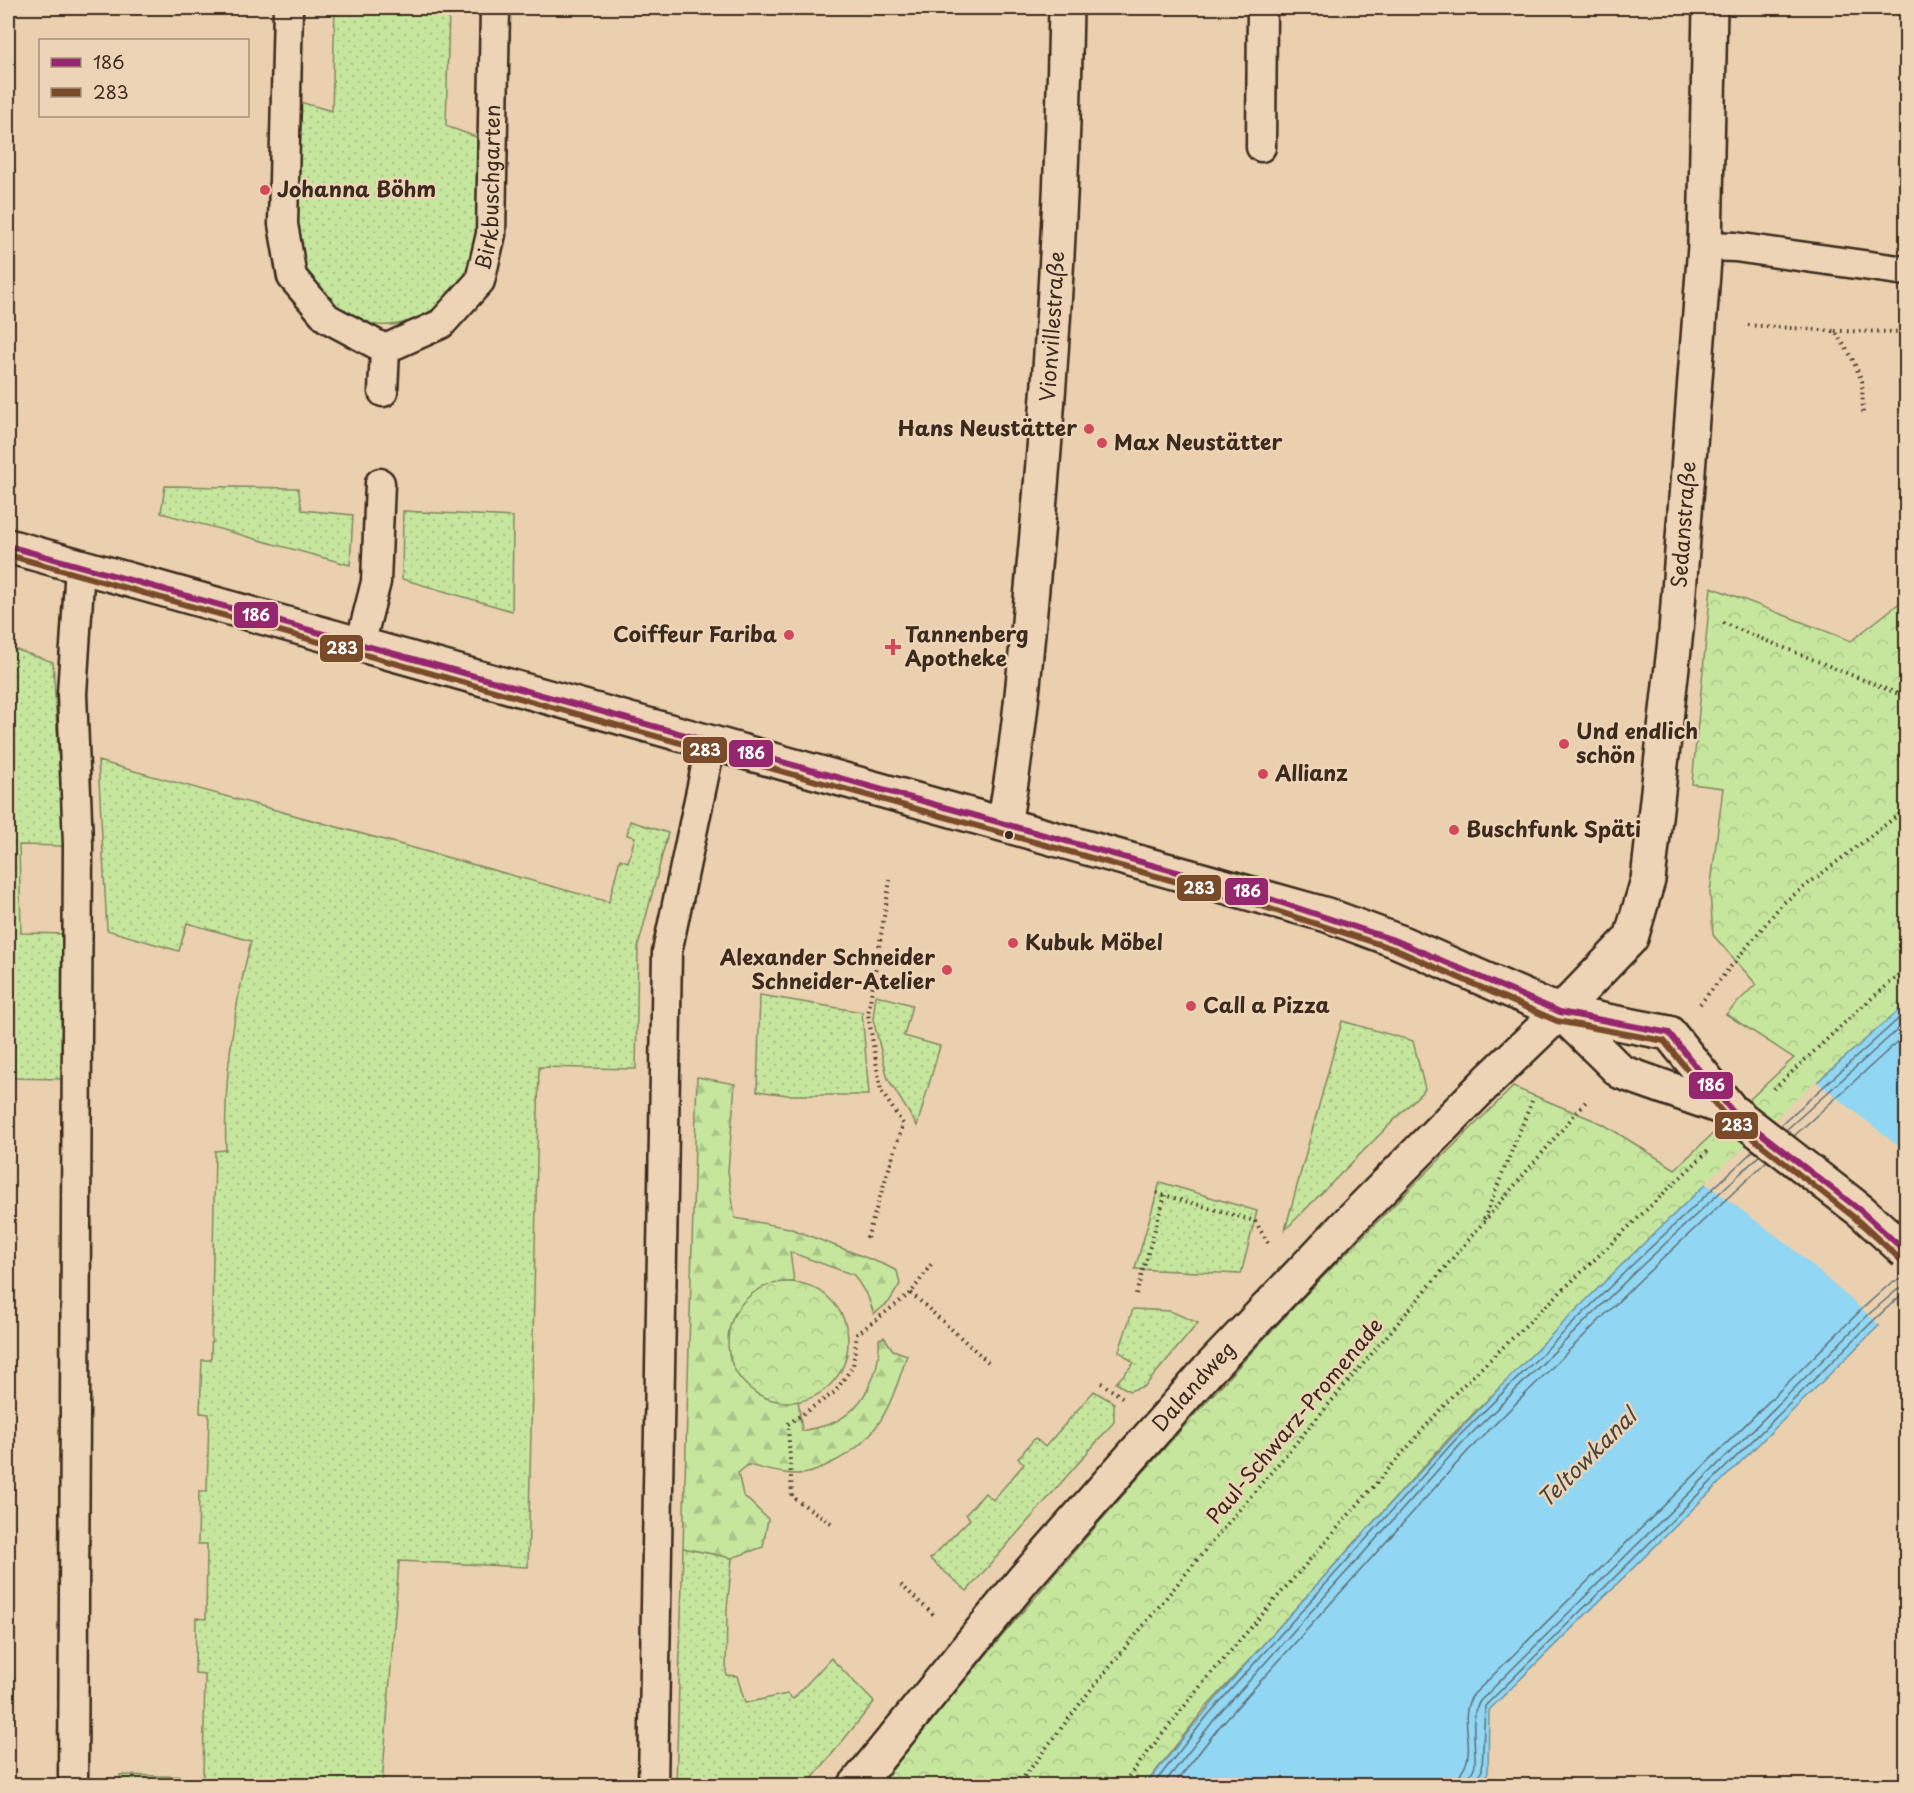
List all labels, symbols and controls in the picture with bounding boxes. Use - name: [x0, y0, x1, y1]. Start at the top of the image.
- legend: [39, 39, 249, 117]
- text: 186: [93, 48, 124, 75]
- text: 283: [93, 78, 129, 105]
- street label: Birkbuschgarten: [465, 104, 507, 273]
- place label: Johanna Böhm: [277, 172, 436, 204]
- marker: Johanna Böhm: [258, 183, 272, 197]
- street label: Vionvillestraße: [1030, 250, 1071, 403]
- place label: Hans Neustätter: [898, 411, 1077, 443]
- marker: Hans Neustätter: [1082, 422, 1096, 436]
- place label: Max Neustätter: [1114, 425, 1283, 457]
- marker: Max Neustätter: [1095, 436, 1109, 450]
- street label: Sedanstraße: [1661, 460, 1703, 589]
- line badge: 186: [233, 601, 279, 629]
- text: 186: [242, 602, 270, 626]
- place label: Coiffeur Fariba: [613, 617, 777, 649]
- place label: Tannenberg Apotheke: [905, 617, 1029, 673]
- marker: Coiffeur Fariba: [782, 628, 796, 642]
- line badge: 283: [319, 634, 364, 663]
- text: 283: [326, 635, 358, 659]
- marker: Tannenberg Apotheke: [886, 640, 900, 654]
- place label: Und endlich schön: [1576, 714, 1698, 770]
- line badge: 283: [682, 736, 728, 764]
- text: 283: [689, 737, 721, 761]
- marker: Und endlich schön: [1557, 737, 1571, 751]
- line badge: 186: [728, 739, 774, 768]
- text: 186: [737, 740, 765, 764]
- place label: Allianz: [1274, 756, 1348, 788]
- marker: Allianz: [1256, 767, 1270, 781]
- place label: Buschfunk Späti: [1466, 812, 1641, 844]
- marker: Buschfunk Späti: [1447, 823, 1461, 837]
- unlabelled marker: [1003, 829, 1015, 841]
- line badge: 283: [1176, 874, 1222, 902]
- text: 283: [1183, 875, 1215, 899]
- line badge: 186: [1224, 877, 1269, 906]
- text: 186: [1233, 878, 1261, 902]
- place label: Kubuk Möbel: [1025, 925, 1163, 957]
- marker: Kubuk Möbel: [1006, 936, 1020, 950]
- place label: Alexander Schneider Schneider-Atelier: [719, 940, 935, 996]
- marker: Alexander Schneider Schneider-Atelier: [940, 963, 954, 977]
- place label: Call a Pizza: [1203, 988, 1330, 1020]
- marker: Call a Pizza: [1184, 999, 1198, 1013]
- line badge: 186: [1688, 1071, 1734, 1100]
- text: 186: [1697, 1072, 1725, 1096]
- line badge: 283: [1714, 1111, 1759, 1140]
- text: 283: [1721, 1112, 1753, 1136]
- street label: Paul-Schwarz-Promenade: [1197, 1310, 1390, 1530]
- street label: Dalandweg: [1143, 1333, 1242, 1438]
- water label: Teltowkanal: [1529, 1398, 1645, 1514]

